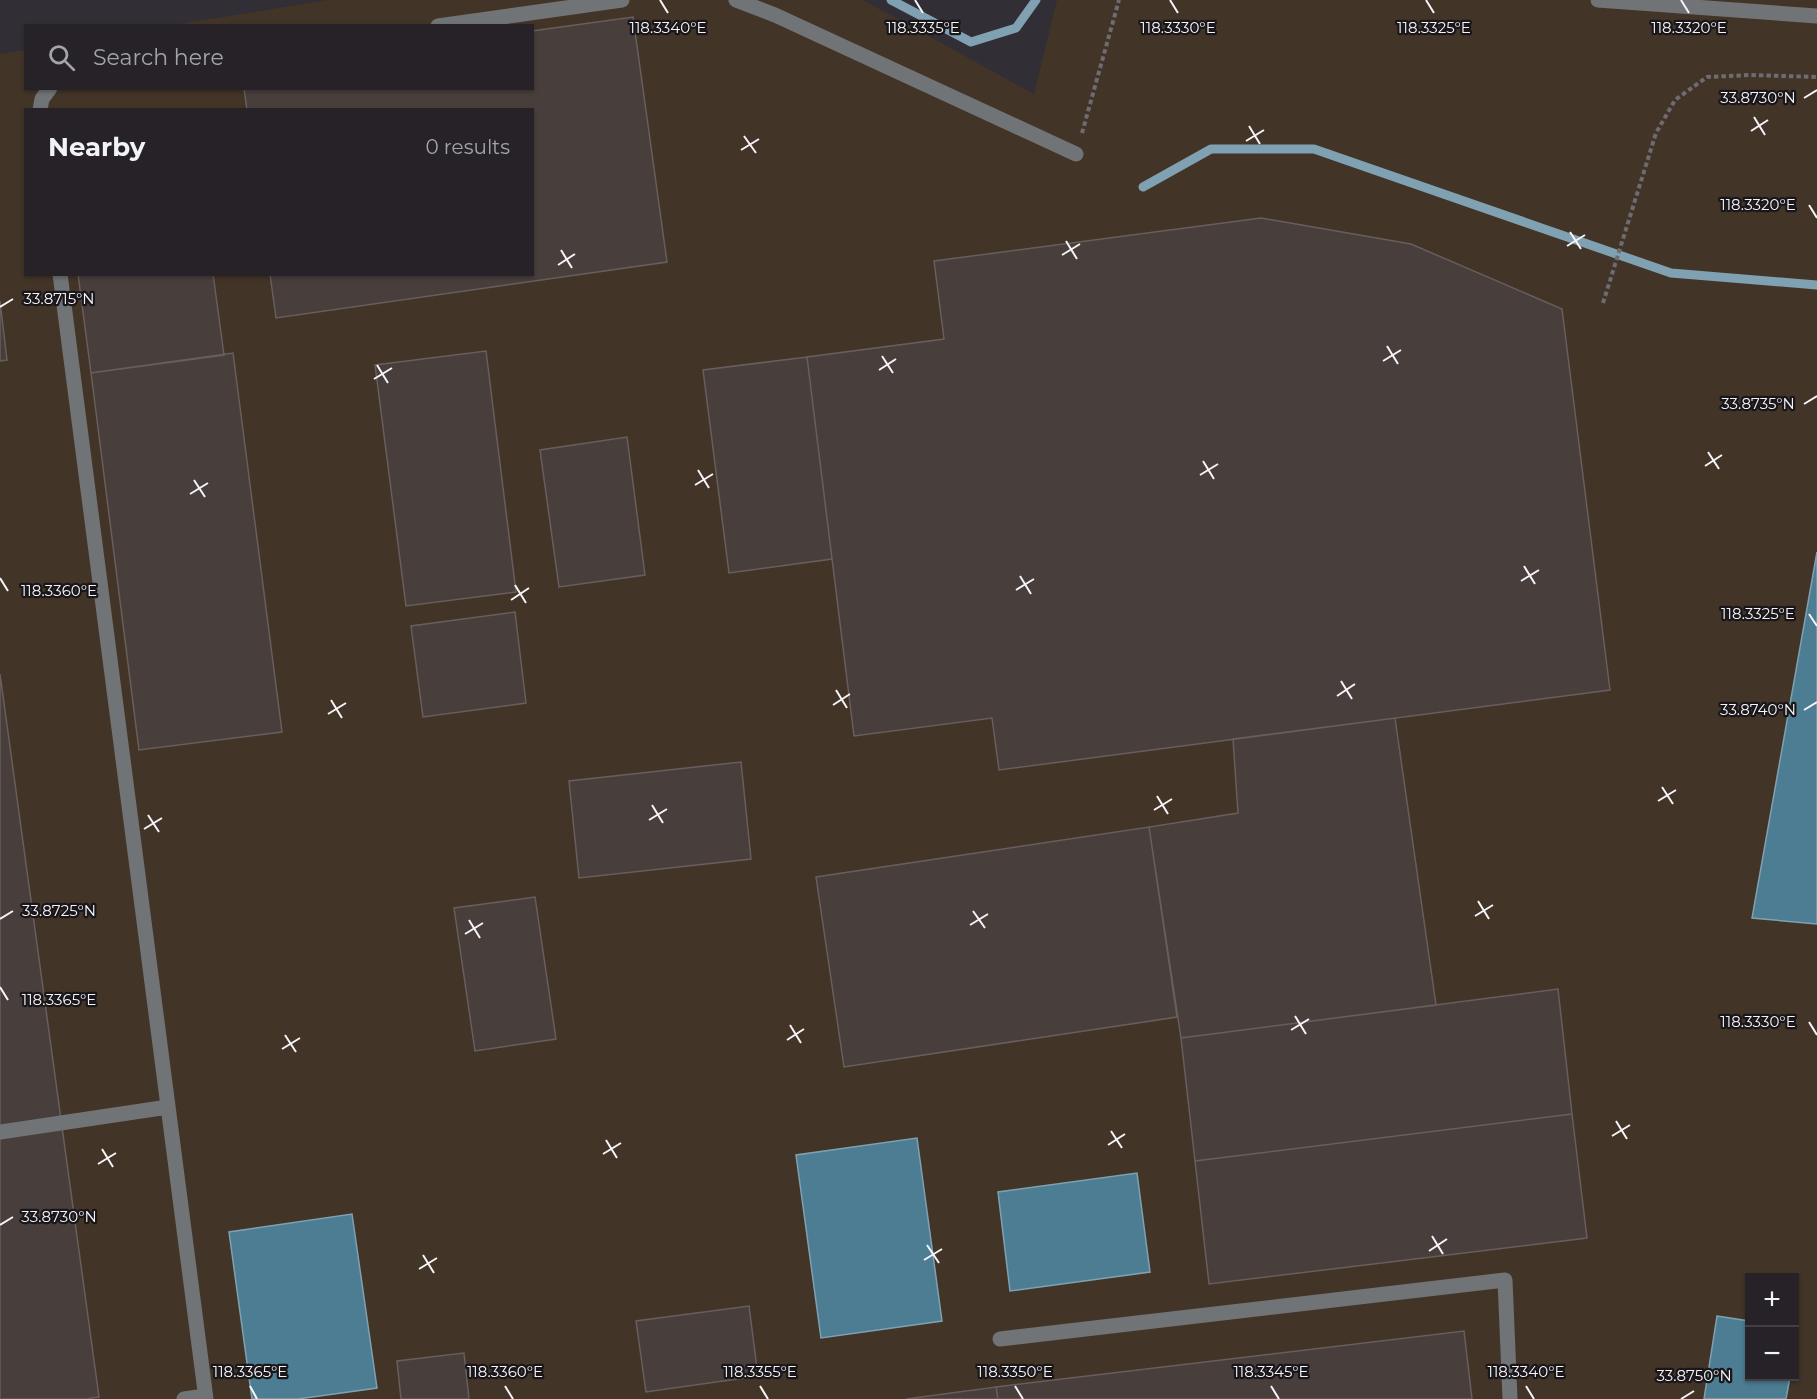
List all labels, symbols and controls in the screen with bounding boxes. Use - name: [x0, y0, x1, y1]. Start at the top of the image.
- text: 118.3340°E: [630, 18, 706, 37]
- text: 118.3335°E: [886, 18, 960, 37]
- text: 118.3330°E: [1140, 18, 1216, 37]
- text: 118.3325°E: [1397, 18, 1471, 37]
- text: 118.3320°E: [1651, 18, 1727, 37]
- search box: [24, 24, 534, 90]
- icon: search: [45, 41, 78, 74]
- text: Search here: [93, 44, 224, 71]
- text: 33.8730°N: [1720, 88, 1796, 107]
- text: Nearby: [48, 131, 145, 163]
- text: 0 results: [425, 135, 510, 159]
- text: 118.3320°E: [1720, 195, 1796, 214]
- text: 33.8715°N: [24, 289, 94, 308]
- text: 33.8735°N: [1721, 394, 1795, 413]
- text: 118.3360°E: [21, 581, 97, 600]
- text: 118.3325°E: [1721, 604, 1795, 623]
- text: 33.8740°N: [1720, 700, 1796, 719]
- text: 33.8725°N: [22, 901, 96, 920]
- text: 118.3365°E: [22, 990, 96, 1009]
- text: 118.3330°E: [1720, 1012, 1796, 1031]
- text: 33.8730°N: [21, 1207, 97, 1226]
- map controls: [1745, 1273, 1799, 1381]
- button: +: [1745, 1273, 1799, 1327]
- button: −: [1745, 1327, 1799, 1381]
- text: 118.3365°E: [213, 1362, 287, 1381]
- text: 118.3360°E: [467, 1362, 543, 1381]
- text: 118.3355°E: [723, 1362, 797, 1381]
- text: 118.3350°E: [977, 1362, 1053, 1381]
- text: 118.3345°E: [1233, 1362, 1309, 1381]
- text: 118.3340°E: [1488, 1362, 1564, 1381]
- text: 33.8750°N: [1656, 1366, 1732, 1385]

